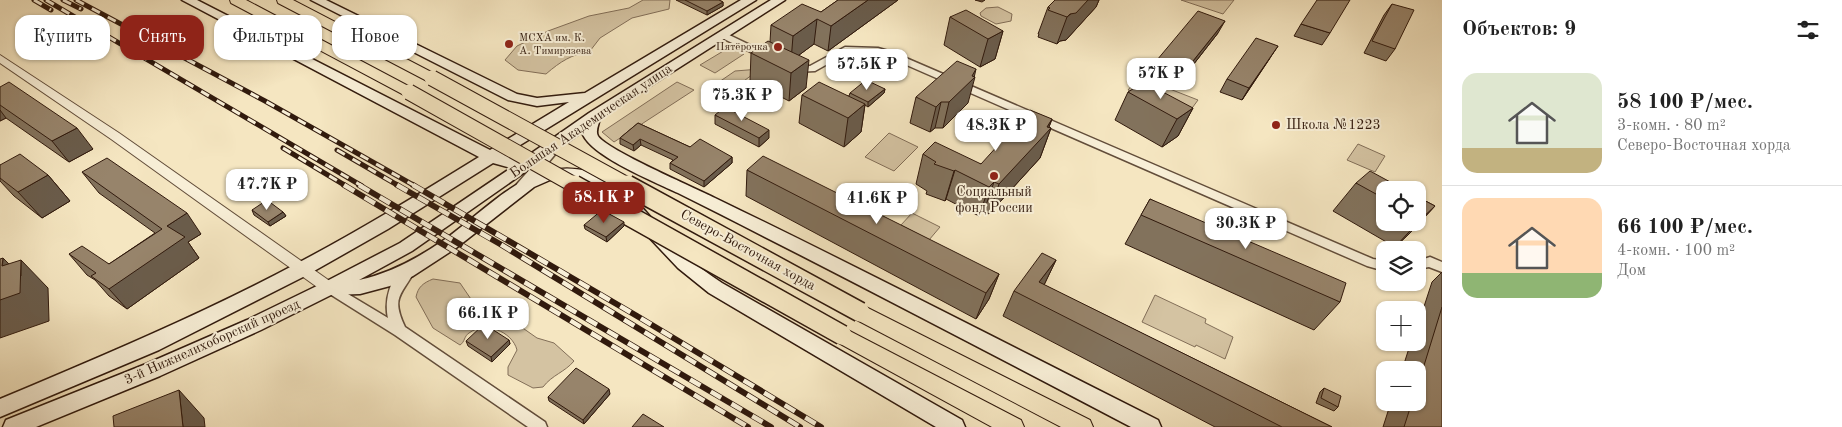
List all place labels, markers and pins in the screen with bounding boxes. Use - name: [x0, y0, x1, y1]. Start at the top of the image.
- place label: МСХА им. К. А. Тимирязева: [519, 33, 592, 57]
- marker: МСХА им. К. А. Тимирязева: [503, 38, 515, 50]
- marker: Пятёрочка: [772, 41, 784, 53]
- place label: Пятёрочка: [716, 42, 769, 53]
- pin: 57.5K ₽: [821, 48, 913, 91]
- pin: 57K ₽: [1126, 58, 1196, 100]
- pin: 75.3K ₽: [696, 80, 788, 122]
- pin: 48.3K ₽: [950, 110, 1042, 152]
- place label: Школа №1223: [1286, 118, 1381, 132]
- marker: Школа №1223: [1270, 119, 1282, 131]
- pin: 47.7K ₽: [221, 168, 313, 211]
- marker: Социальный фонд России: [988, 170, 1000, 182]
- pin: 58.1K ₽: [558, 182, 650, 224]
- pin: 41.6K ₽: [831, 182, 923, 225]
- place label: Социальный фонд России: [955, 185, 1033, 216]
- pin: 30.3K ₽: [1200, 208, 1292, 250]
- pin: 66.1K ₽: [442, 298, 534, 340]

